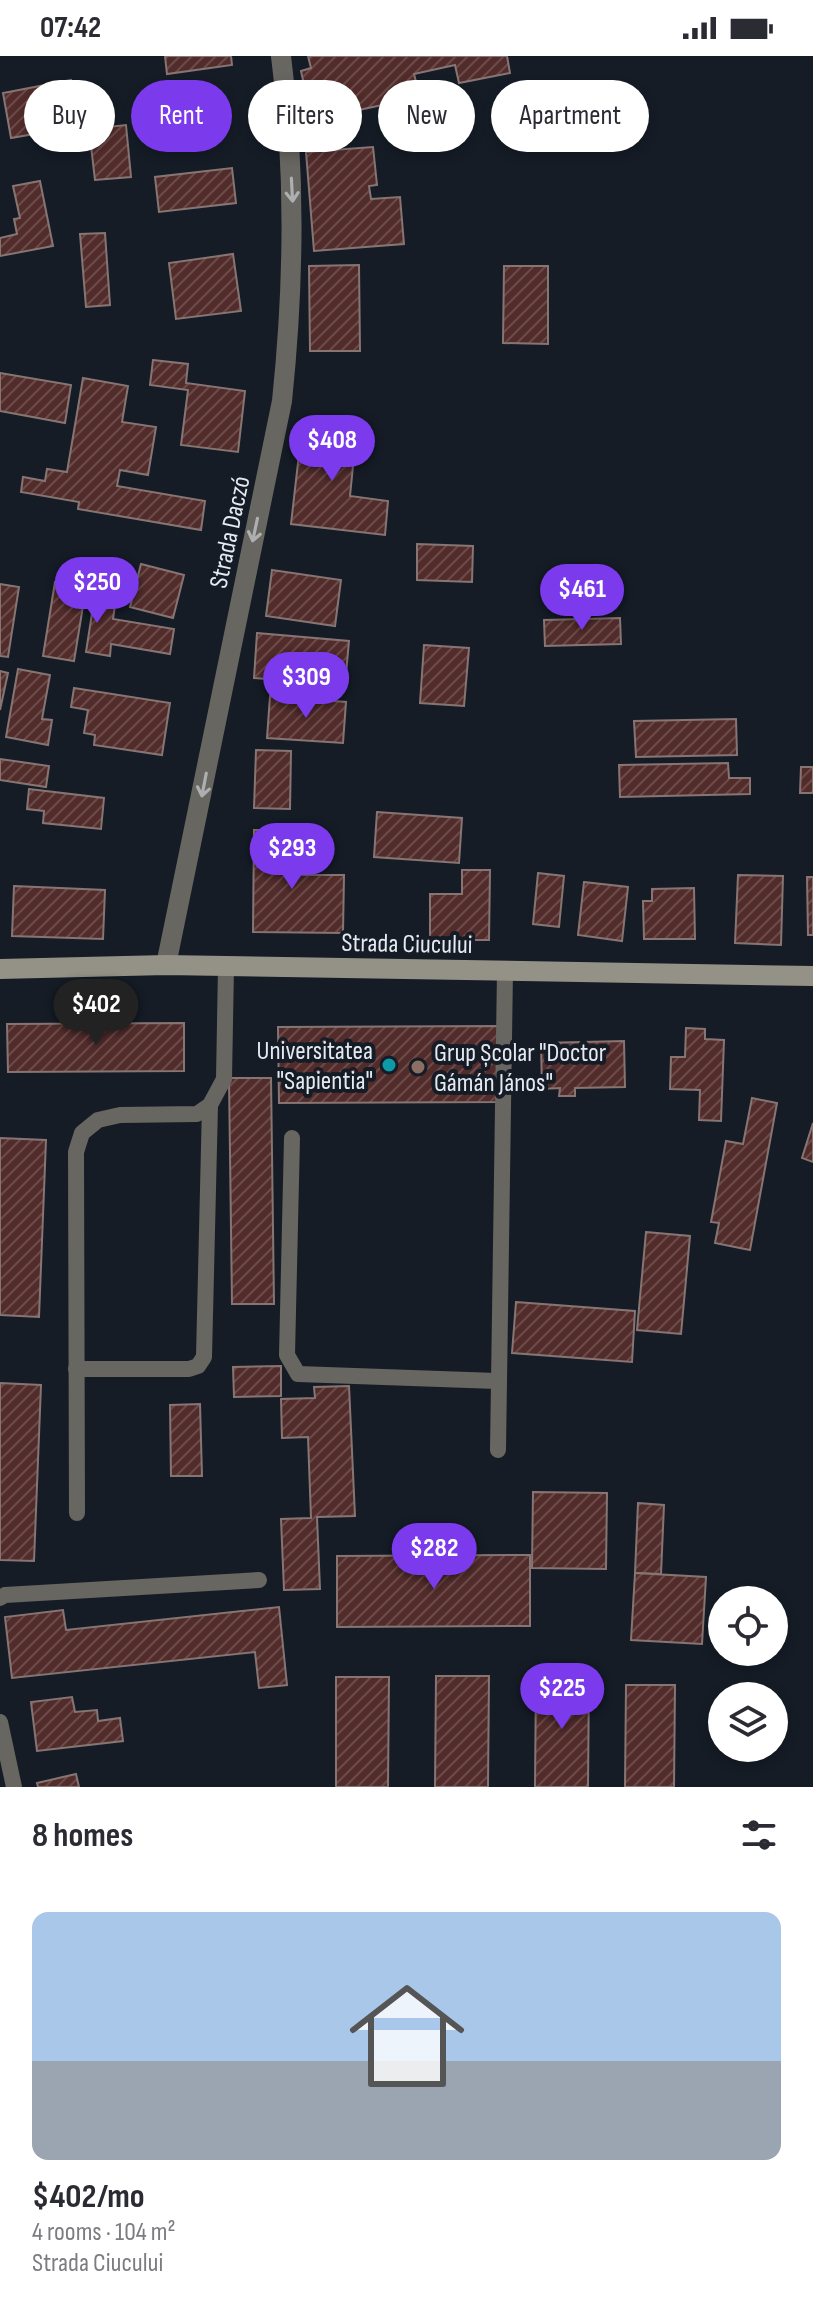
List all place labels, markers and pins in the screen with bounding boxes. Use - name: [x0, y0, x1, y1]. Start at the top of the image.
- pin: $408: [285, 415, 379, 483]
- pin: $250: [50, 557, 144, 625]
- pin: $461: [535, 564, 629, 632]
- pin: $309: [259, 652, 353, 720]
- pin: $293: [245, 823, 339, 891]
- pin: $402: [49, 979, 143, 1047]
- place label: Universitatea "Sapientia": [257, 1036, 373, 1097]
- place label: Grup Școlar "Doctor Gámán János": [434, 1038, 607, 1099]
- marker: Universitatea "Sapientia": [380, 1056, 398, 1074]
- marker: Grup Școlar "Doctor Gámán János": [409, 1058, 427, 1076]
- pin: $282: [387, 1523, 481, 1591]
- pin: $225: [515, 1663, 609, 1731]

